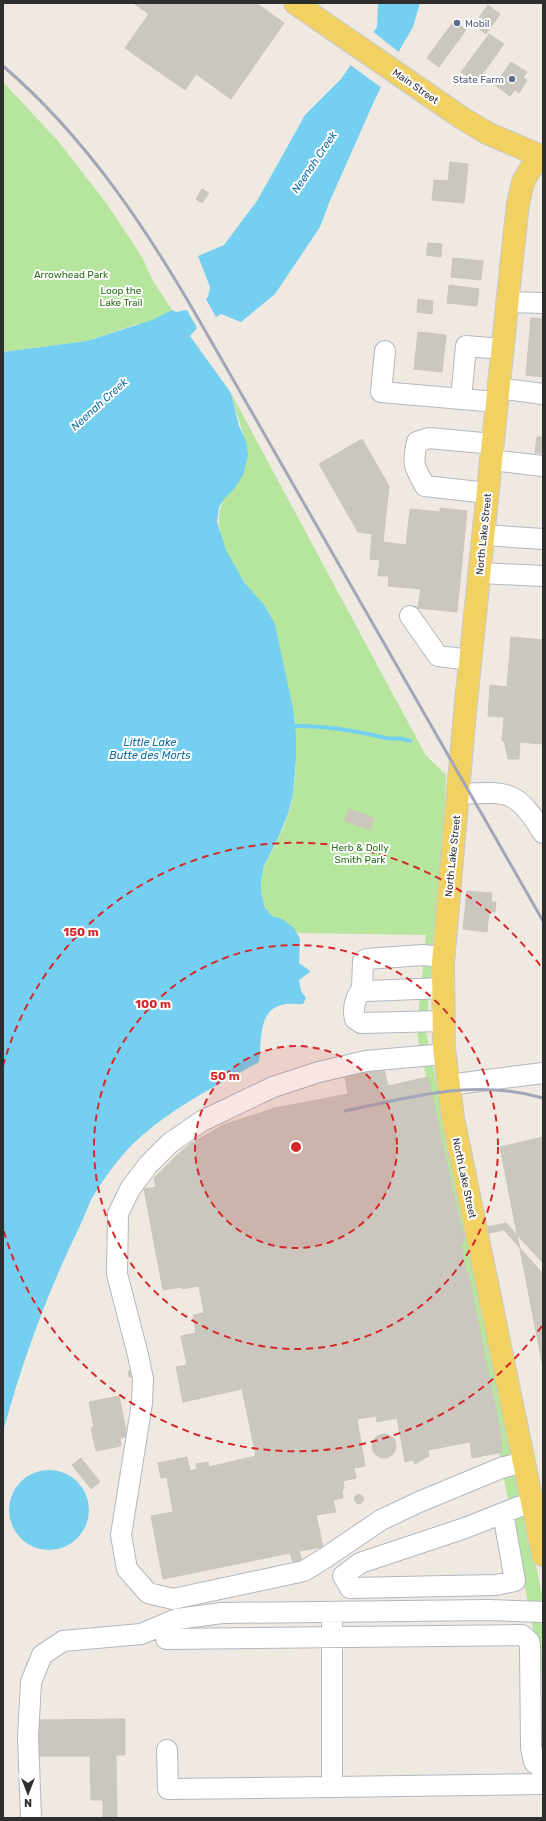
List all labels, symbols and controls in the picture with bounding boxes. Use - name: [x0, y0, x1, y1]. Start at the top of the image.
- marker: Mobil: [452, 18, 462, 28]
- place label: Mobil: [465, 18, 489, 30]
- street label: Main Street: [390, 67, 441, 107]
- place label: State Farm: [453, 74, 504, 86]
- marker: State Farm: [507, 74, 517, 84]
- water label: Neenah Creek: [289, 129, 340, 196]
- park label: Arrowhead Park: [34, 269, 109, 281]
- park label: Loop the Lake Trail: [100, 285, 142, 309]
- water label: Neenah Creek: [68, 375, 131, 433]
- street label: North Lake Street: [474, 493, 494, 575]
- water label: Little Lake Butte des Morts: [109, 736, 191, 762]
- street label: North Lake Street: [443, 815, 463, 897]
- park label: Herb & Dolly Smith Park: [331, 842, 389, 866]
- text: 150 m: [63, 925, 99, 939]
- text: 100 m: [135, 997, 171, 1011]
- text: 50 m: [210, 1069, 240, 1083]
- street label: North Lake Street: [450, 1137, 478, 1220]
- centre of rings: [289, 1140, 303, 1154]
- north arrow: [8, 1773, 48, 1813]
- text: N: [24, 1796, 32, 1809]

